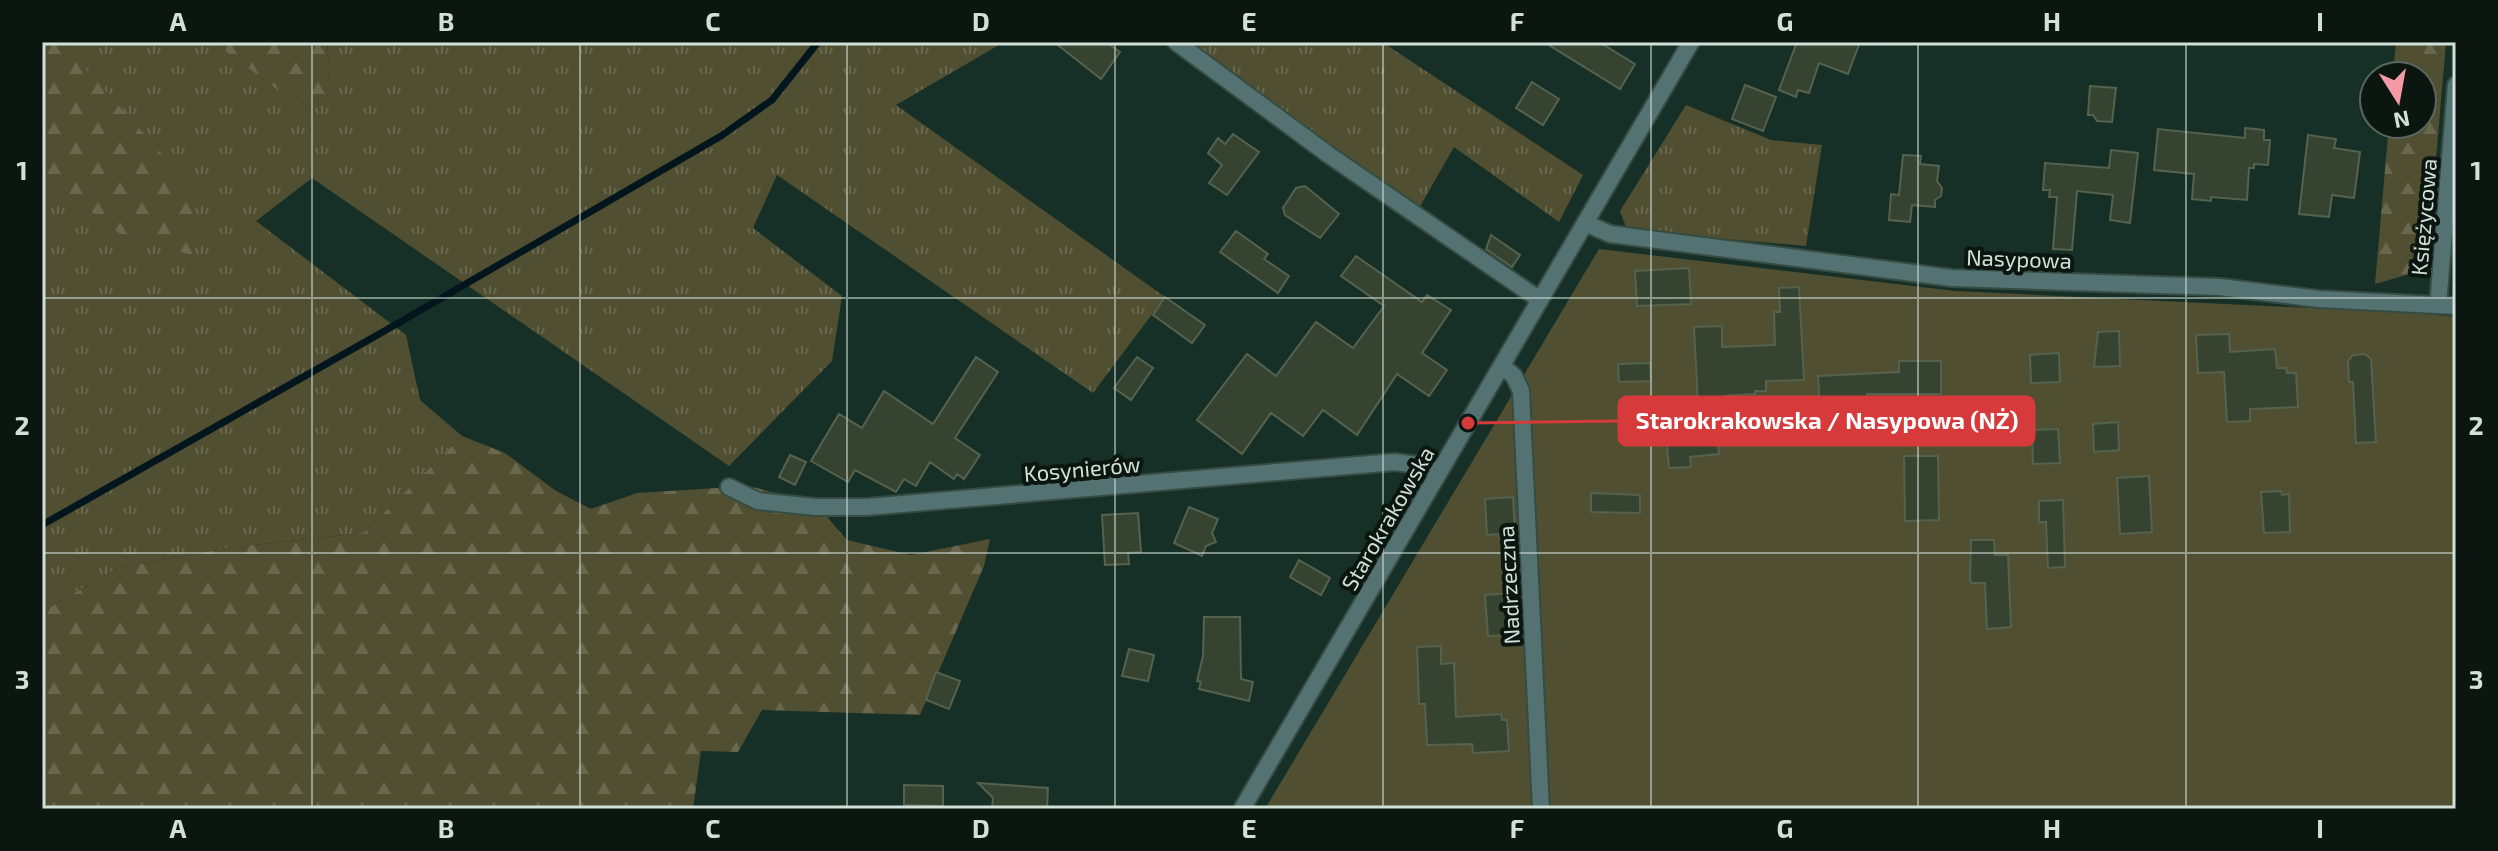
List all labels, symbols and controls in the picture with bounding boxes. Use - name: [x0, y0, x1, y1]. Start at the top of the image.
- text: A: [170, 5, 187, 36]
- text: B: [438, 5, 454, 36]
- text: C: [705, 5, 721, 36]
- text: D: [972, 5, 990, 36]
- text: E: [1241, 5, 1257, 36]
- text: F: [1510, 5, 1524, 36]
- text: G: [1777, 5, 1793, 36]
- text: H: [2043, 5, 2061, 36]
- text: I: [2316, 5, 2324, 36]
- north arrow: [2358, 60, 2438, 140]
- text: N: [2392, 106, 2412, 135]
- text: 1: [16, 154, 28, 185]
- text: 1: [2470, 154, 2482, 185]
- street label: Księżycowa: [2405, 157, 2441, 277]
- street label: Nasypowa: [1966, 243, 2072, 273]
- callout: Starokrakowska / Nasypowa (NŻ): [1619, 397, 2034, 445]
- text: Starokrakowska / Nasypowa (NŻ): [1635, 405, 2019, 434]
- text: 2: [14, 409, 30, 440]
- text: 2: [2468, 409, 2484, 440]
- street label: Starokrakowska: [1335, 441, 1439, 595]
- street label: Kosynierów: [1023, 450, 1141, 486]
- street label: Nadrzeczna: [1492, 525, 1524, 645]
- text: 3: [15, 663, 29, 694]
- text: 3: [2469, 663, 2483, 694]
- text: A: [170, 812, 187, 843]
- text: B: [438, 812, 454, 843]
- text: C: [705, 812, 721, 843]
- text: D: [972, 812, 990, 843]
- text: E: [1241, 812, 1257, 843]
- text: F: [1510, 812, 1524, 843]
- text: G: [1777, 812, 1793, 843]
- text: H: [2043, 812, 2061, 843]
- text: I: [2316, 812, 2324, 843]

